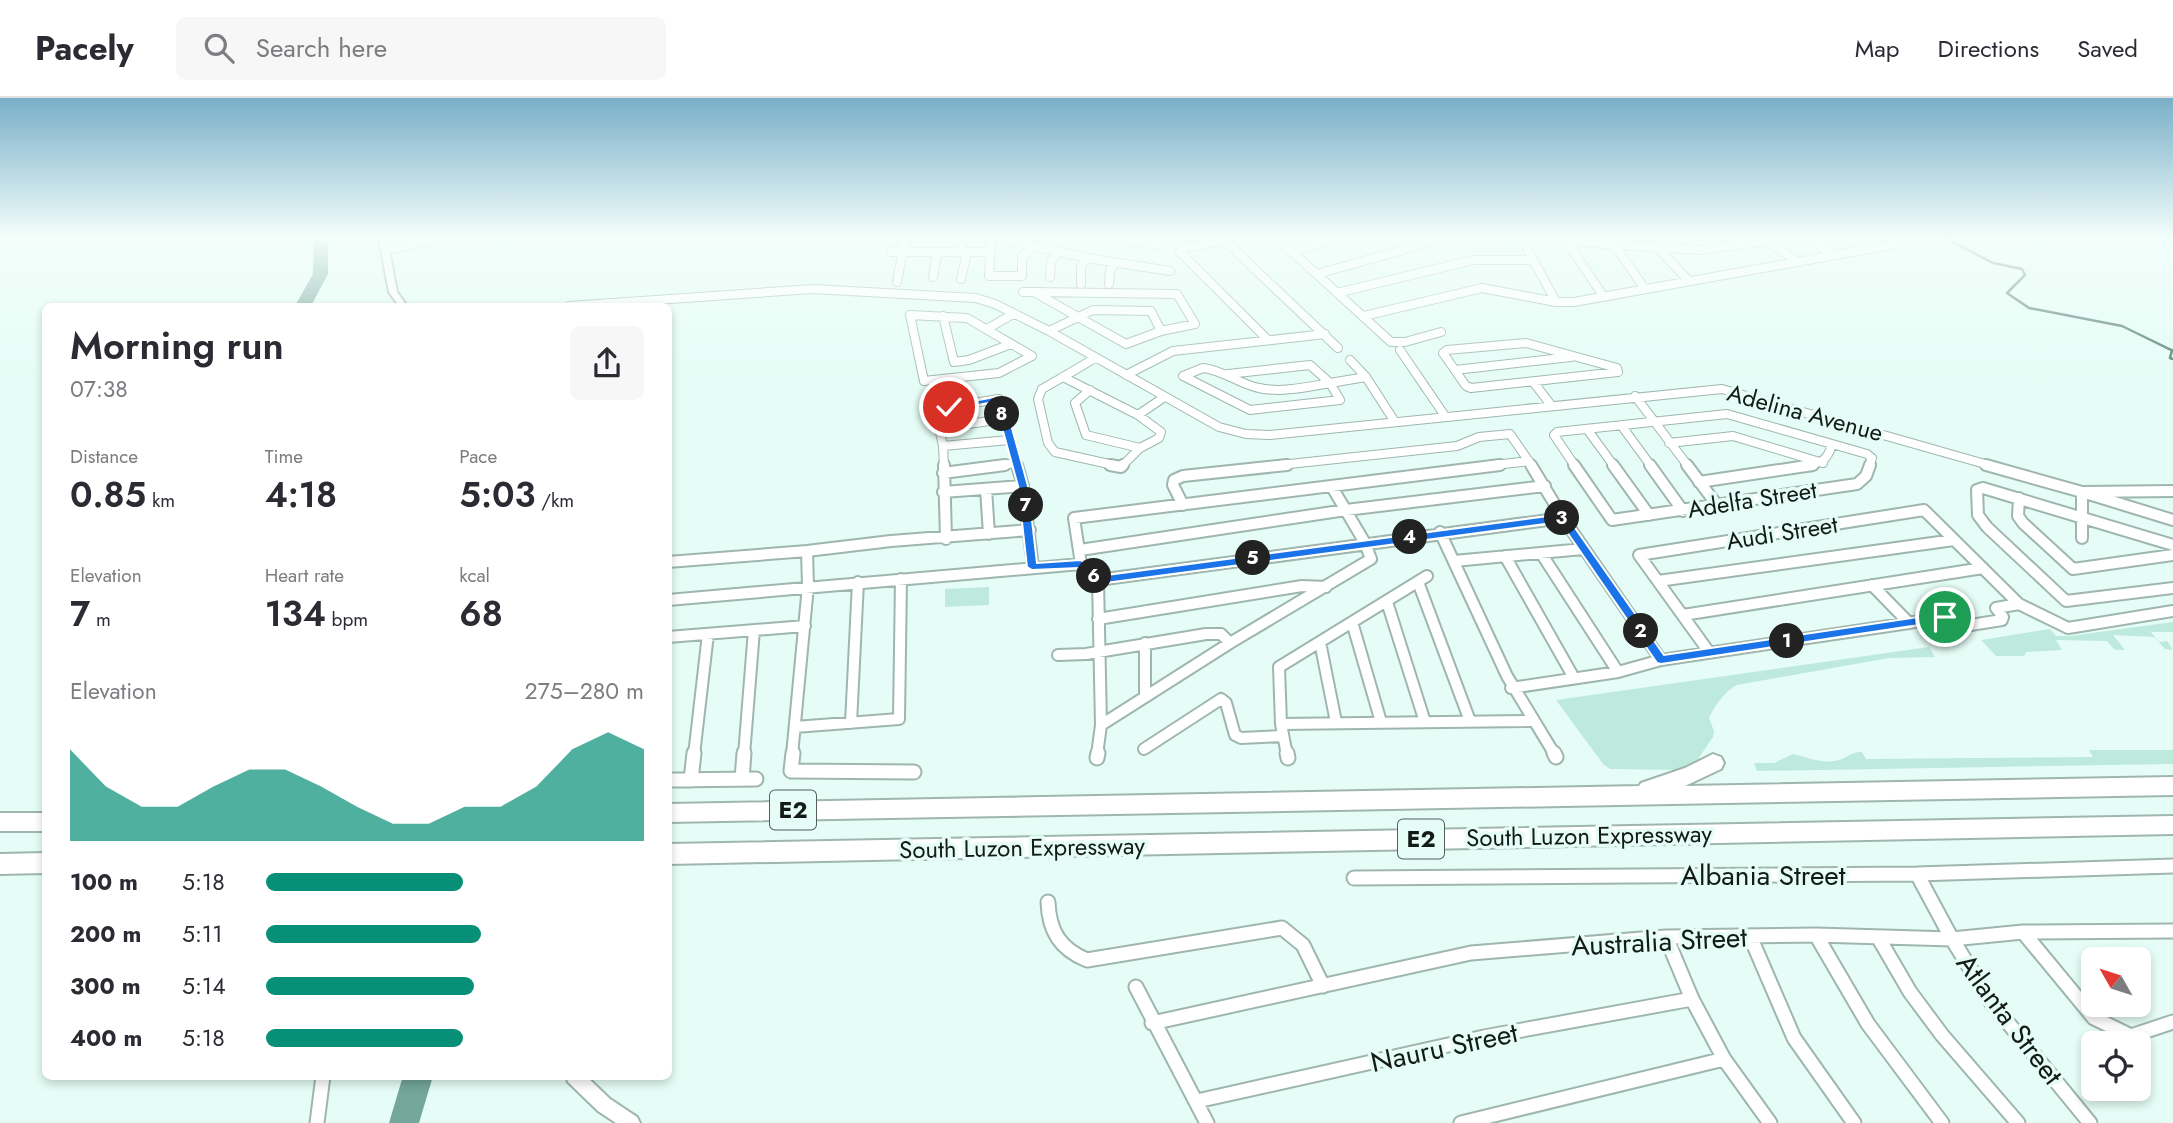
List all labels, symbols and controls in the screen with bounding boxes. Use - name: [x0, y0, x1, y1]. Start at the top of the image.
- search box: [176, 17, 666, 80]
- text: Pacely: [35, 25, 134, 72]
- icon: search: [200, 29, 238, 67]
- text: Search here: [256, 29, 387, 67]
- text: Map: [1855, 31, 1900, 66]
- text: Directions: [1938, 31, 2039, 66]
- text: Saved: [2077, 31, 2138, 66]
- text: Morning run: [70, 318, 284, 373]
- button: share: [570, 326, 644, 400]
- text: 07:38: [70, 372, 128, 406]
- street label: Adelina Avenue: [1723, 375, 1887, 450]
- pin: [919, 377, 979, 437]
- icon: check: [930, 388, 968, 426]
- pin: 8: [984, 396, 1020, 432]
- text: 8: [996, 400, 1007, 427]
- text: Distance: [70, 443, 138, 470]
- text: Time: [265, 443, 303, 470]
- text: Pace: [459, 443, 497, 470]
- text: 0.85: [70, 470, 146, 520]
- text: 4:18: [265, 470, 337, 520]
- text: 5:03: [459, 470, 535, 520]
- street label: Adelfa Street: [1685, 472, 1819, 527]
- text: km: [146, 487, 175, 514]
- text: /km: [535, 487, 574, 514]
- pin: 7: [1009, 488, 1044, 522]
- text: 7: [1020, 491, 1031, 518]
- pin: 3: [1544, 500, 1580, 536]
- text: 3: [1556, 504, 1567, 531]
- street label: Audi Street: [1724, 506, 1840, 559]
- pin: 4: [1392, 520, 1428, 555]
- text: 4: [1403, 523, 1416, 550]
- pin: 5: [1236, 540, 1270, 575]
- text: 5: [1246, 544, 1259, 571]
- pin: 6: [1076, 559, 1112, 594]
- text: Elevation: [70, 562, 142, 589]
- text: Heart rate: [265, 562, 344, 589]
- text: kcal: [459, 562, 490, 589]
- text: 6: [1087, 562, 1100, 589]
- pin: [1915, 587, 1975, 647]
- text: 7: [70, 589, 90, 639]
- text: 134: [265, 589, 326, 639]
- text: 68: [459, 589, 503, 639]
- icon: arrive: [1926, 598, 1964, 636]
- text: m: [90, 606, 111, 633]
- text: bpm: [326, 606, 368, 633]
- pin: 2: [1624, 614, 1658, 648]
- text: 2: [1634, 617, 1647, 644]
- pin: 1: [1770, 624, 1804, 658]
- text: 1: [1782, 627, 1791, 654]
- text: Elevation: [70, 674, 157, 708]
- text: 275–280 m: [525, 674, 644, 708]
- road number: E2: [770, 790, 816, 830]
- street label: South Luzon Expressway: [1466, 816, 1713, 855]
- road number: E2: [1398, 820, 1444, 859]
- street label: South Luzon Expressway: [899, 828, 1146, 867]
- street label: Albania Street: [1680, 855, 1846, 896]
- text: 100 m: [70, 865, 138, 899]
- text: 5:18: [182, 865, 225, 899]
- street label: Australia Street: [1570, 916, 1748, 967]
- text: 200 m: [70, 917, 141, 951]
- text: 5:11: [182, 917, 223, 951]
- street label: Atlanta Street: [1947, 945, 2073, 1094]
- north arrow: [2081, 947, 2151, 1017]
- map controls: [2081, 947, 2151, 1101]
- text: 300 m: [70, 969, 141, 1003]
- text: 5:14: [182, 969, 226, 1003]
- street label: Nauru Street: [1367, 1012, 1522, 1083]
- text: 400 m: [70, 1021, 142, 1055]
- text: 5:18: [182, 1021, 225, 1055]
- button: locate: [2081, 1031, 2151, 1101]

